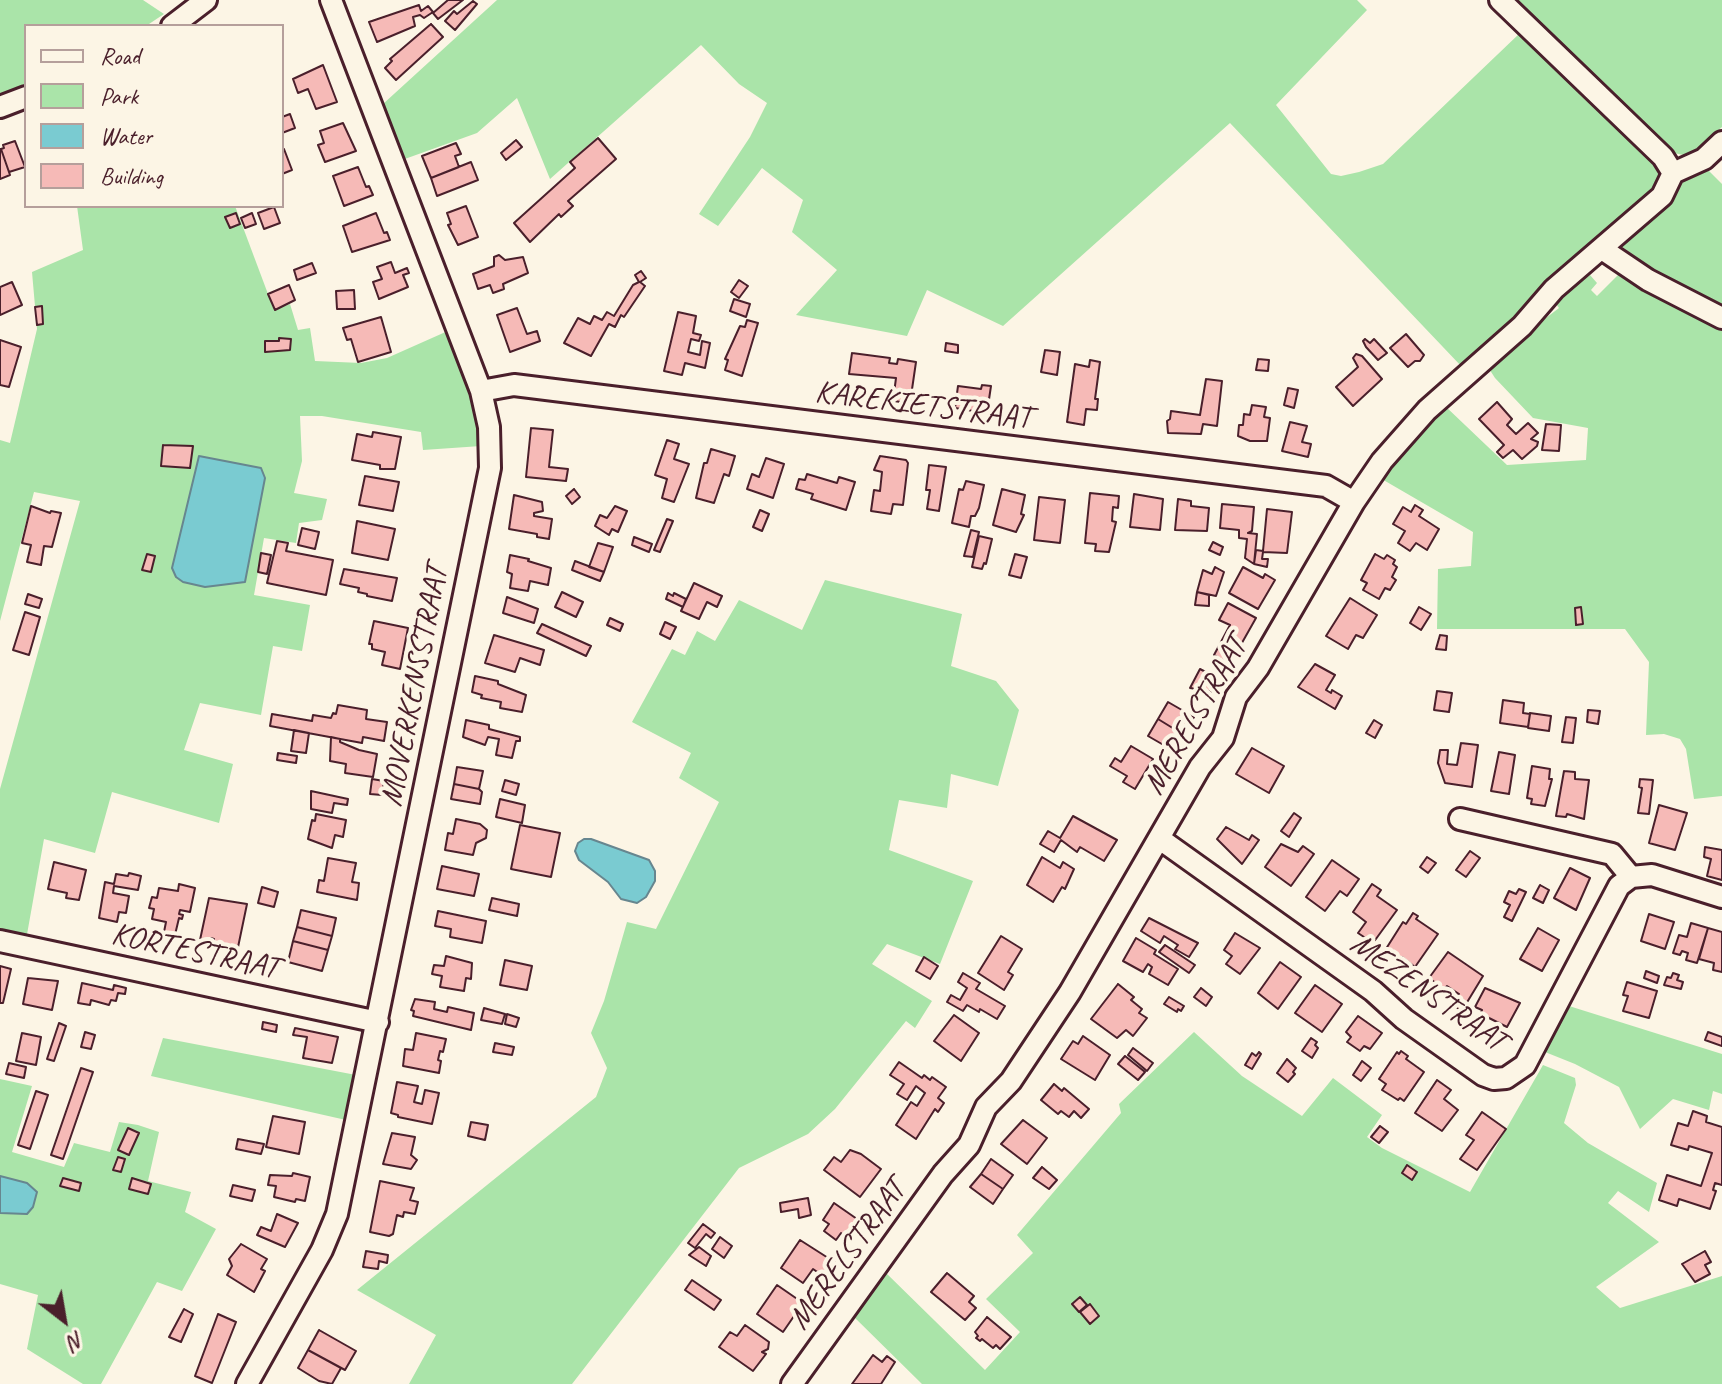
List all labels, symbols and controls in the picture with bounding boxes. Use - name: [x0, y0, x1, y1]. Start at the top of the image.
- legend: [24, 24, 284, 208]
- text: Road: [100, 41, 140, 71]
- text: Park: [100, 81, 138, 111]
- text: Water: [100, 121, 152, 151]
- text: Building: [100, 161, 163, 191]
- street label: KAREKIETSTRAAT: [813, 374, 1033, 438]
- street label: MOVERKENSSTRAAT: [373, 562, 457, 810]
- street label: MERELSTRAAT: [1135, 630, 1257, 802]
- street label: KORTESTRAAT: [108, 916, 282, 988]
- street label: MEZENSTRAAT: [1343, 925, 1513, 1061]
- street label: MERELSTRAAT: [781, 1173, 915, 1337]
- north arrow: [24, 1280, 104, 1360]
- text: N: [63, 1325, 89, 1356]

